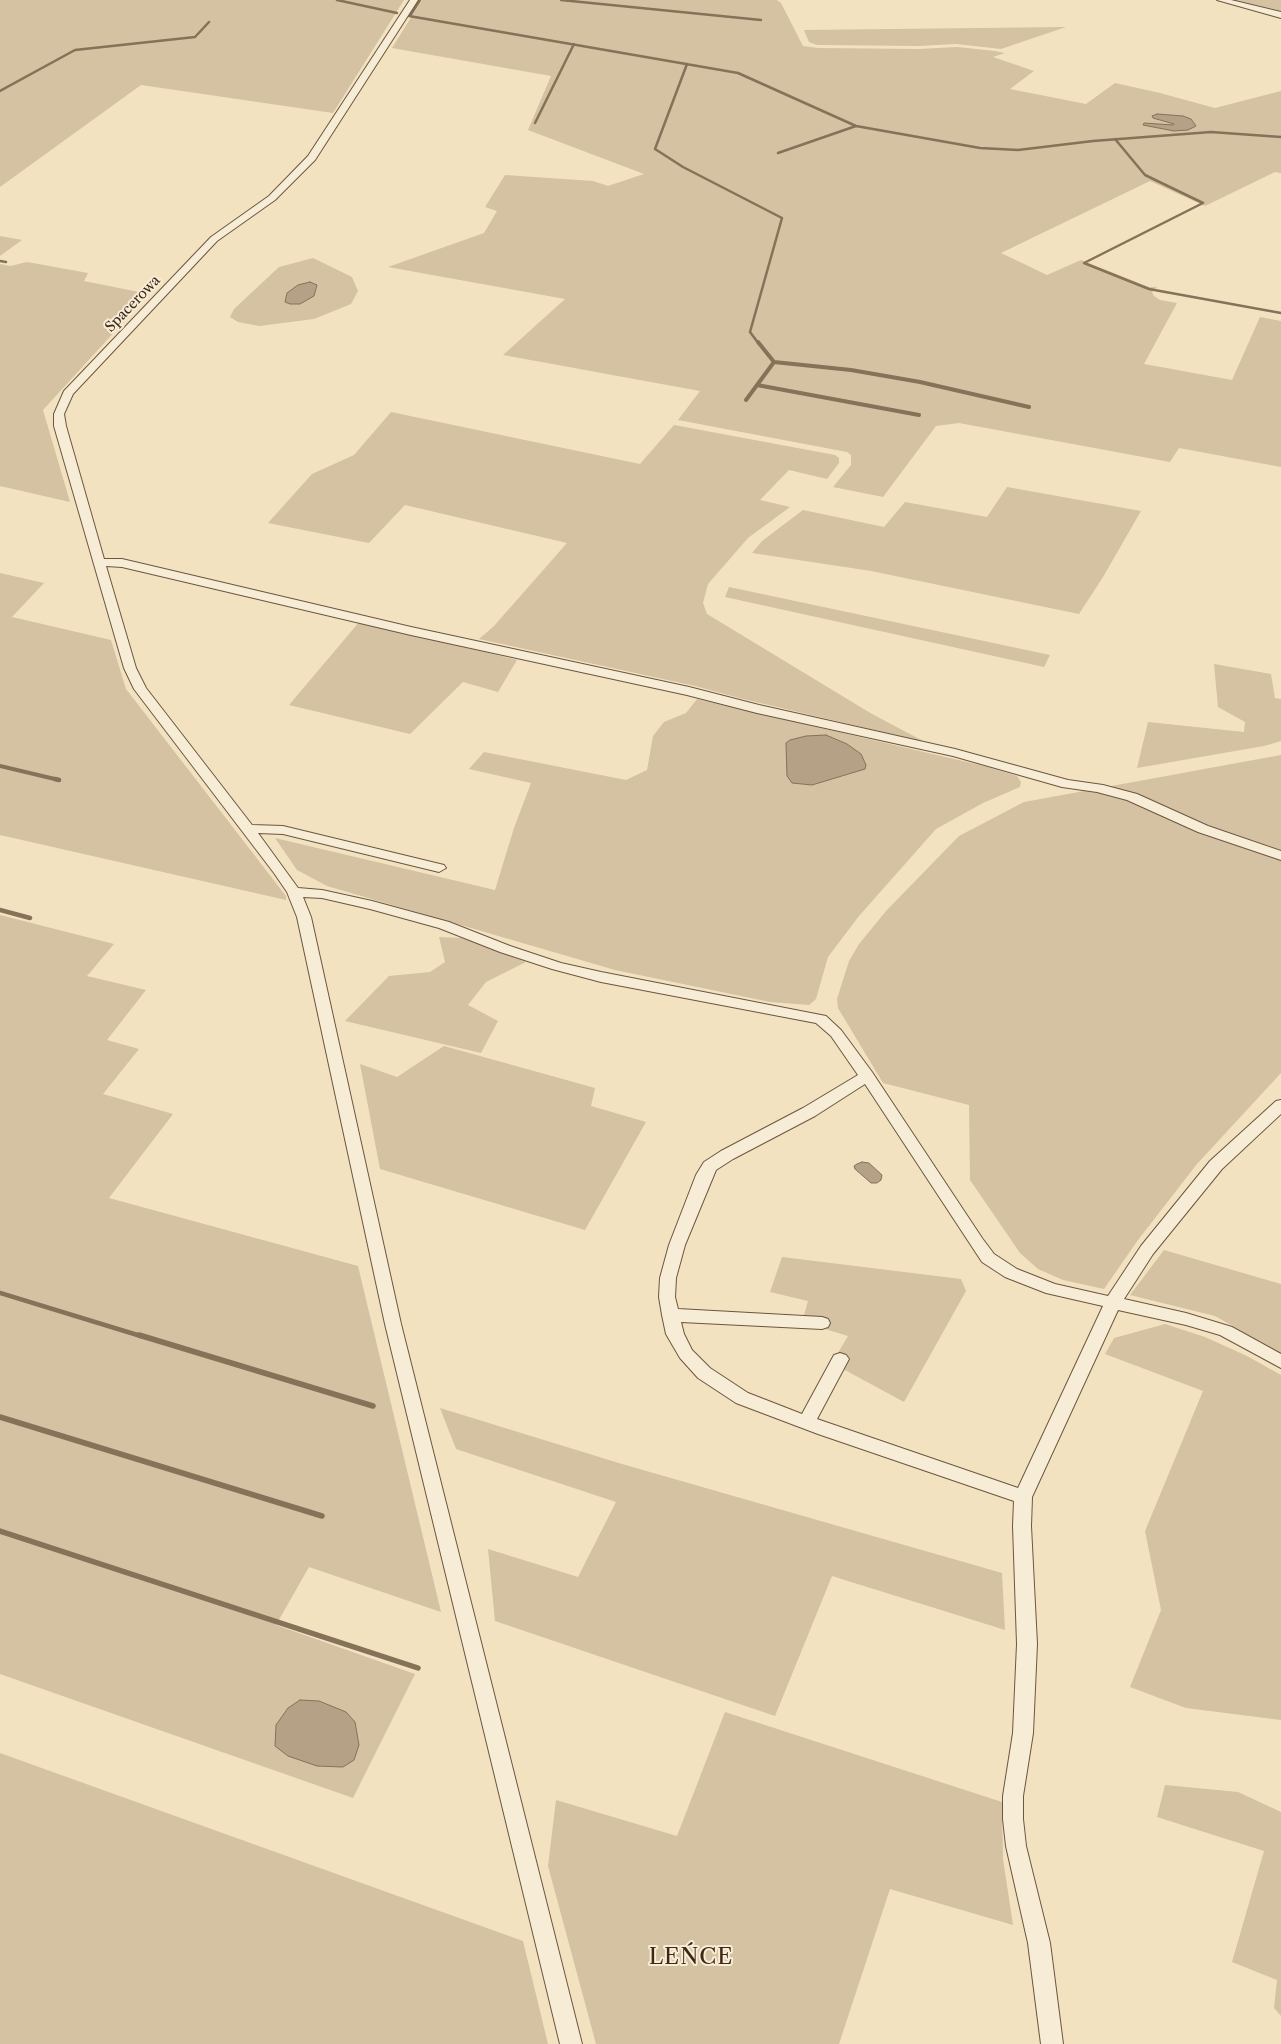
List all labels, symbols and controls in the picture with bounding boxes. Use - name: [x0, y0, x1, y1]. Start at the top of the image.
- street label: Spacerowa: [102, 272, 164, 336]
- district label: LEŃCE: [648, 1945, 734, 1971]

